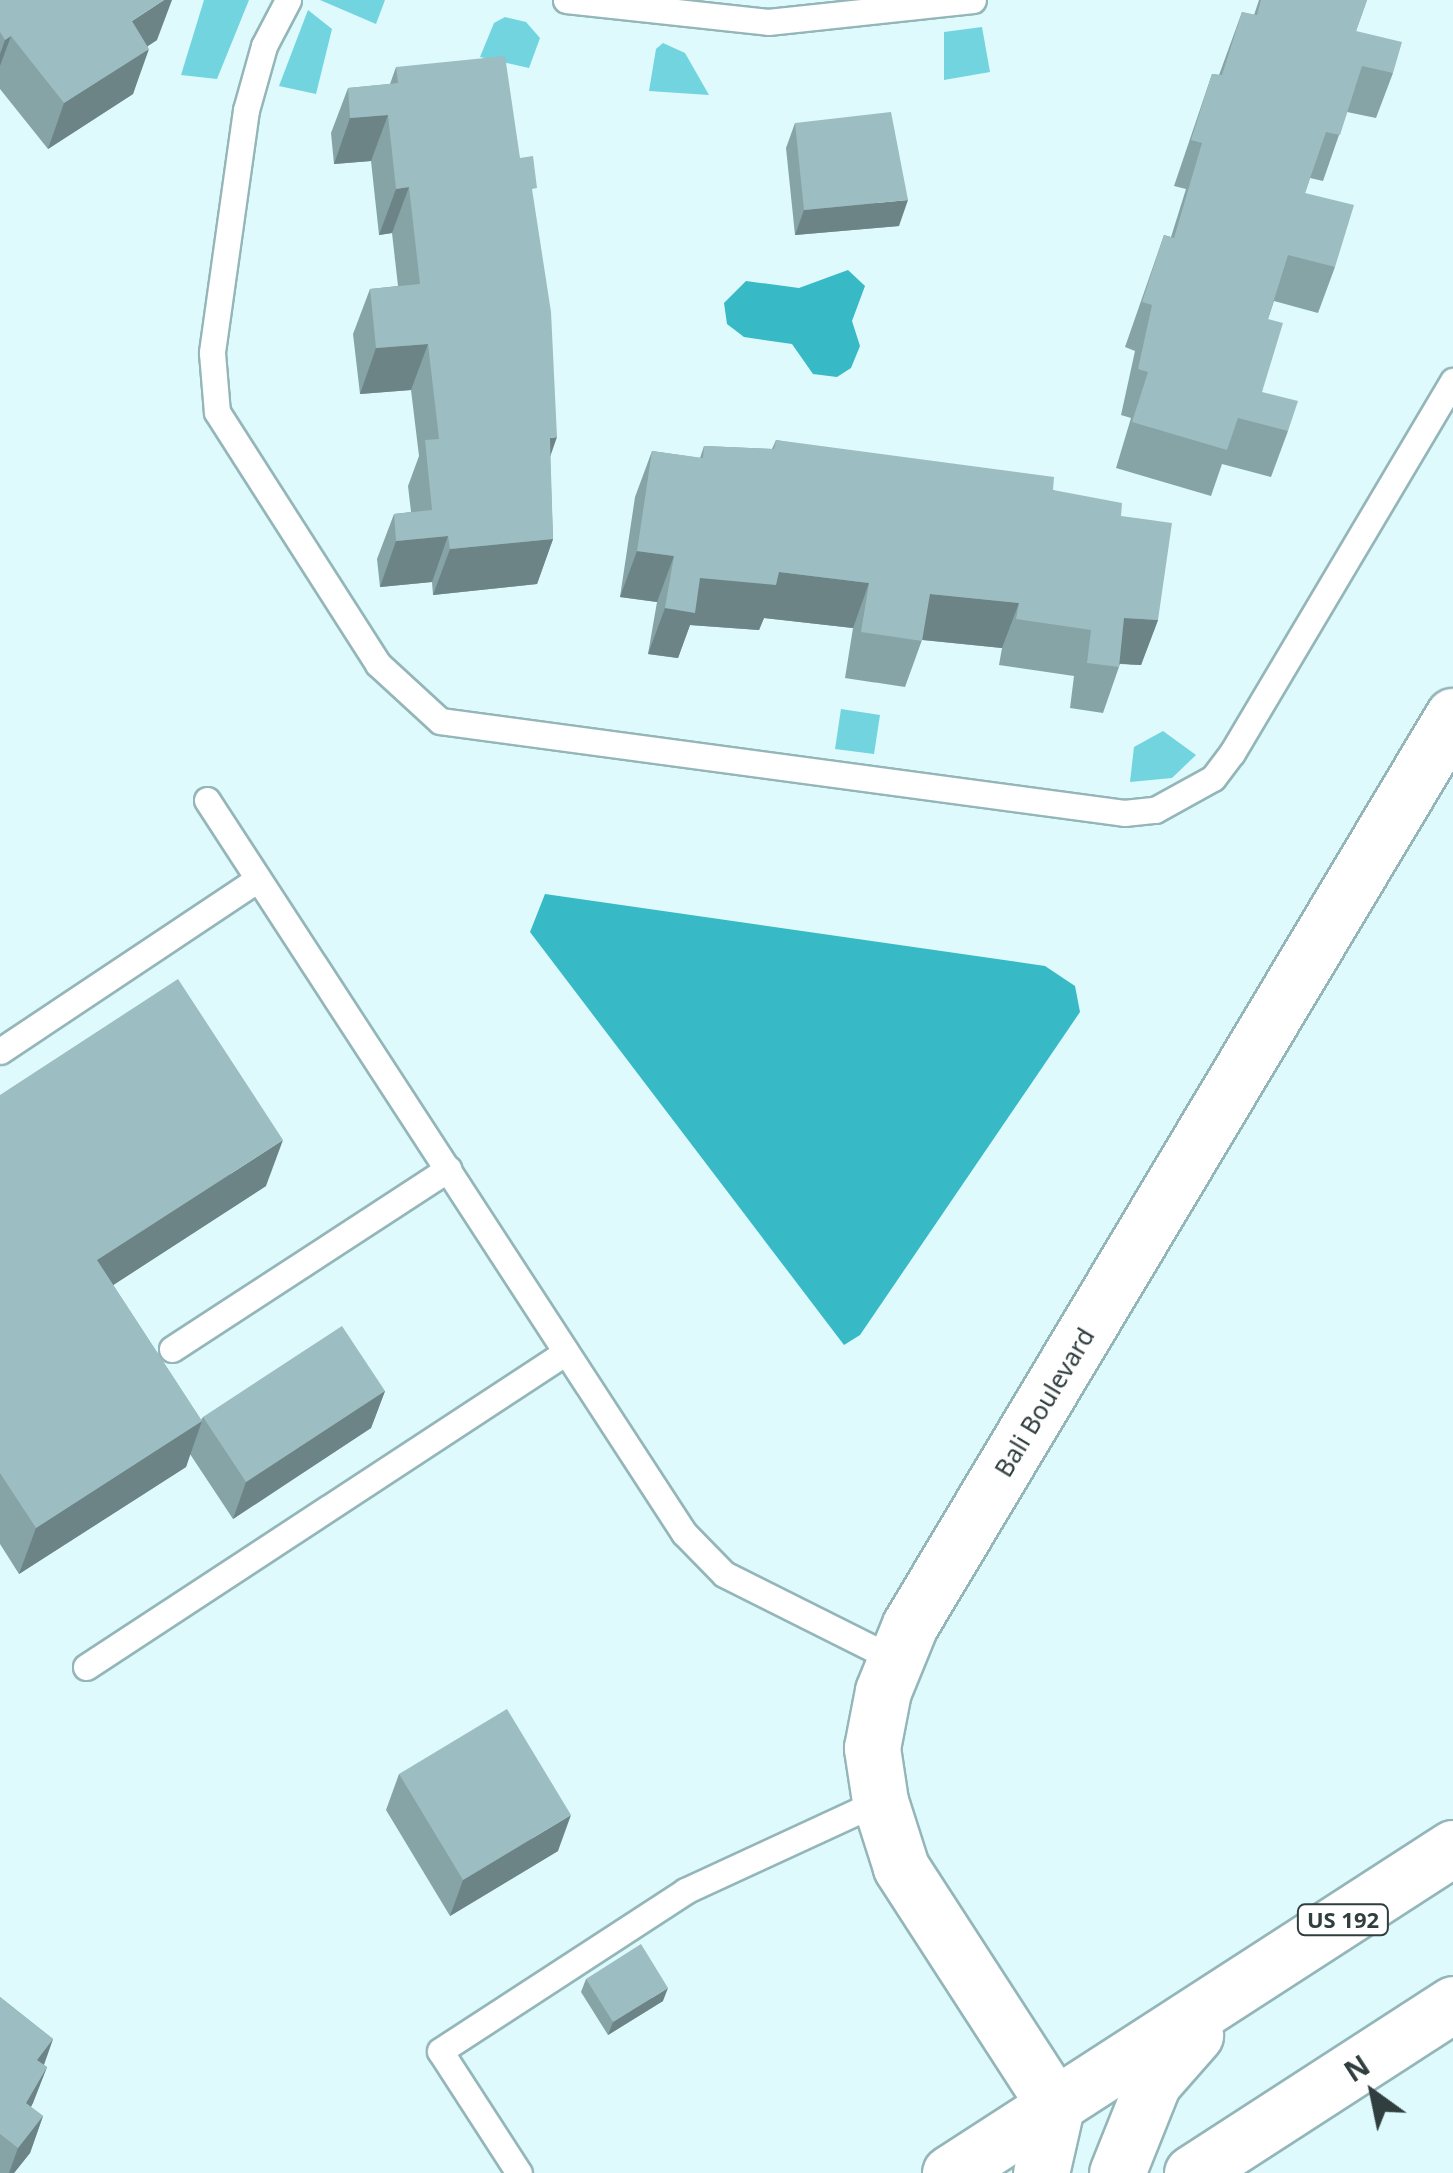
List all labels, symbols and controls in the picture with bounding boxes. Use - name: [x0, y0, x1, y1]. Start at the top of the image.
- street label: Bali Boulevard: [988, 1322, 1100, 1482]
- road number: US 192: [1296, 1903, 1390, 1937]
- north arrow: [1323, 2043, 1423, 2143]
- text: N: [1337, 2046, 1377, 2090]

